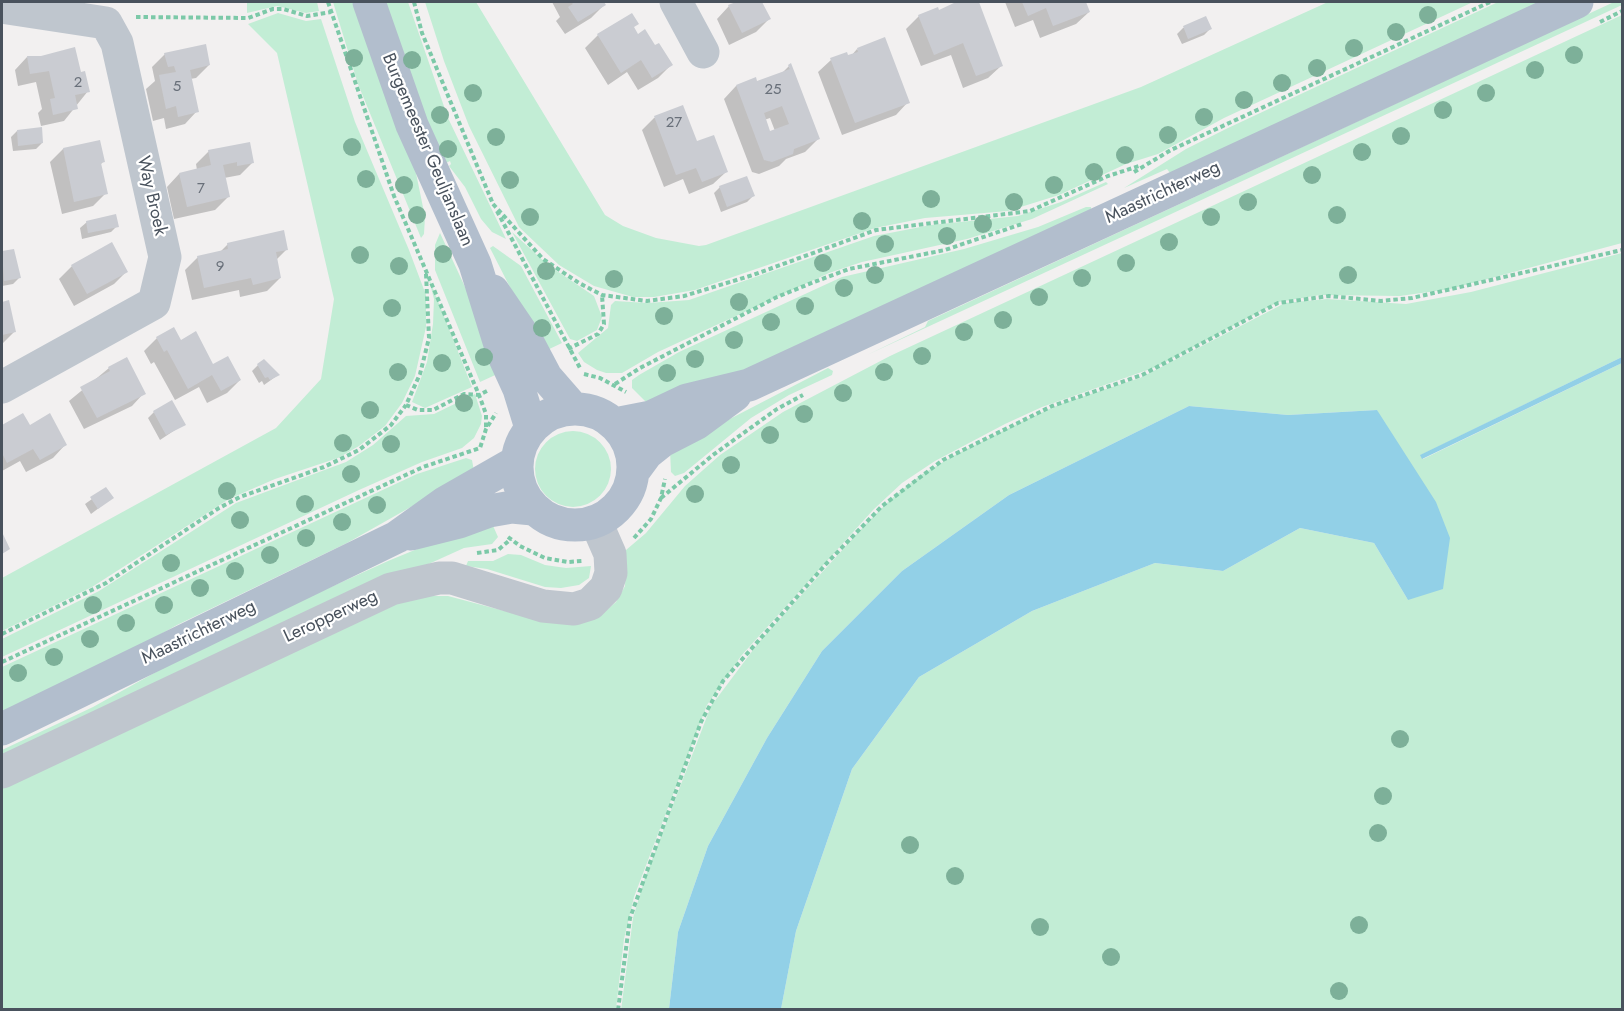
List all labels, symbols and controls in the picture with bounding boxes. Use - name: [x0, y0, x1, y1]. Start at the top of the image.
- street label: Burgemeester Geuljanslaan: [377, 50, 477, 250]
- house number: 2: [74, 74, 82, 92]
- house number: 5: [173, 78, 181, 96]
- house number: 25: [765, 81, 781, 99]
- house number: 27: [666, 114, 682, 132]
- street label: Way Broek: [131, 154, 171, 238]
- street label: Maastrichterweg: [1102, 157, 1224, 229]
- house number: 7: [197, 180, 205, 198]
- house number: 9: [216, 258, 224, 276]
- street label: Leropperweg: [281, 586, 381, 648]
- street label: Maastrichterweg: [138, 596, 260, 670]

